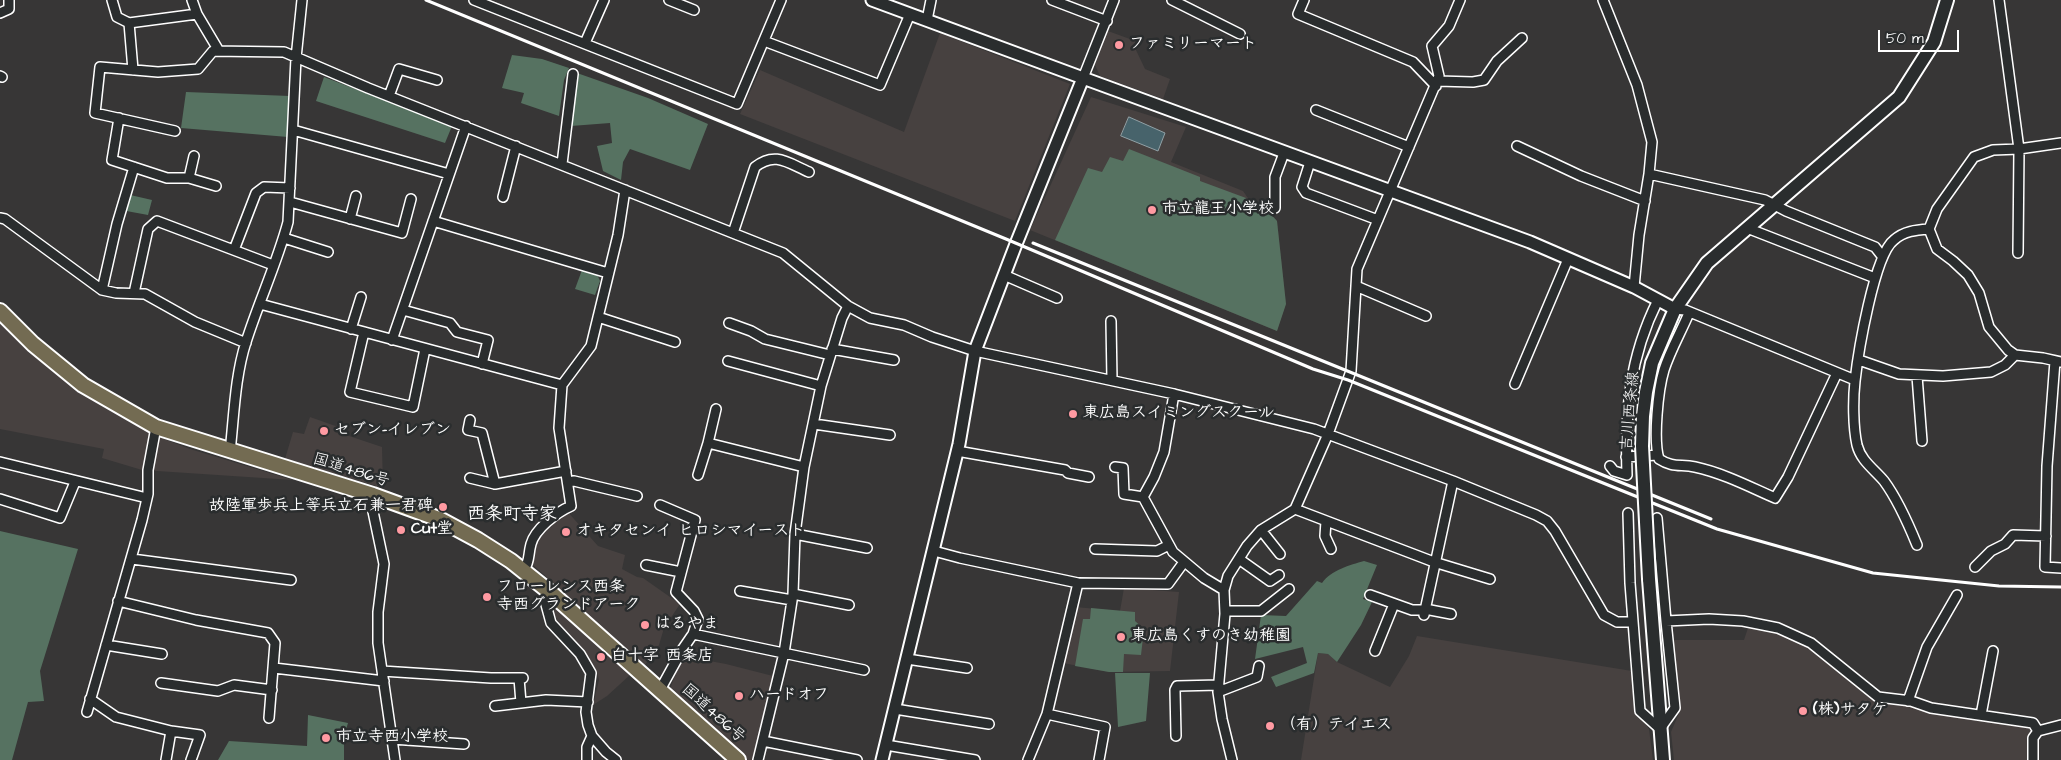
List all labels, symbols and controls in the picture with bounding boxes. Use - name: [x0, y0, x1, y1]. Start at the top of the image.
- scale bar: [1881, 20, 1962, 52]
- text: 50 m: [1886, 28, 1924, 49]
- place label: ファミリーマート: [1129, 35, 1257, 55]
- marker: ファミリーマート: [1113, 39, 1125, 51]
- place label: 市立龍王小学校: [1162, 200, 1274, 220]
- marker: 市立龍王小学校: [1146, 204, 1158, 216]
- street label: 吉川西条線: [1618, 370, 1644, 452]
- place label: 東広島スイミングスクール: [1083, 404, 1275, 424]
- marker: 東広島スイミングスクール: [1067, 408, 1079, 420]
- place label: セブン-イレブン: [334, 421, 451, 441]
- marker: セブン-イレブン: [318, 425, 330, 437]
- street label: 国道486号: [310, 450, 392, 492]
- place label: 故陸軍歩兵上等兵立石兼一君碑: [209, 497, 433, 517]
- marker: 故陸軍歩兵上等兵立石兼一君碑: [437, 501, 449, 513]
- district label: 西条町寺家: [467, 504, 557, 526]
- place label: Cut堂: [411, 520, 453, 540]
- place label: オキタセンイ ヒロシマイースト: [576, 522, 805, 542]
- marker: Cut堂: [395, 524, 407, 536]
- marker: オキタセンイ ヒロシマイースト: [560, 526, 572, 538]
- place label: フローレンス西条 寺西グランドアーク: [497, 578, 640, 616]
- marker: フローレンス西条 寺西グランドアーク: [481, 591, 493, 603]
- place label: はるやま: [655, 615, 719, 635]
- marker: はるやま: [639, 619, 651, 631]
- place label: 東広島くすのき幼稚園: [1131, 627, 1291, 647]
- marker: 東広島くすのき幼稚園: [1115, 631, 1127, 643]
- place label: 白十字 西条店: [611, 647, 713, 667]
- marker: 白十字 西条店: [595, 651, 607, 663]
- street label: 国道486号: [677, 680, 749, 748]
- place label: ハードオフ: [749, 686, 829, 706]
- marker: ハードオフ: [733, 690, 745, 702]
- place label: (株)サタケ: [1813, 701, 1887, 721]
- marker: (株)サタケ: [1797, 705, 1809, 717]
- place label: （有）テイエス: [1280, 716, 1392, 736]
- marker: （有）テイエス: [1264, 720, 1276, 732]
- place label: 市立寺西小学校: [336, 728, 448, 748]
- marker: 市立寺西小学校: [320, 732, 332, 744]

